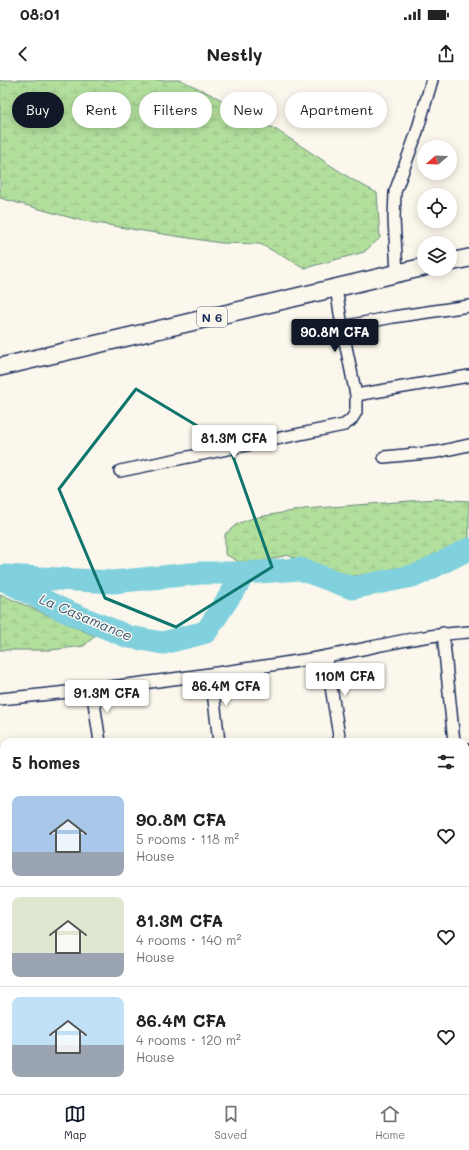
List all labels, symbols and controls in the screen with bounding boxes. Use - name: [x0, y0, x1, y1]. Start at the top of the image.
- text: 08:01: [20, 4, 60, 24]
- text: Nestly: [206, 42, 263, 66]
- icon: back: [12, 43, 34, 65]
- icon: share: [435, 43, 457, 65]
- chip: Buy: [12, 92, 64, 128]
- chip: Rent: [72, 92, 131, 128]
- chip: Filters: [139, 92, 212, 128]
- chip: New: [220, 92, 277, 128]
- chip: Apartment: [285, 92, 387, 128]
- north arrow: [417, 140, 457, 180]
- map controls: [417, 140, 457, 276]
- button: locate: [417, 188, 457, 228]
- button: layers: [417, 236, 457, 276]
- road number: N 6: [197, 307, 227, 327]
- pin: 90.8M CFA: [289, 319, 381, 353]
- text: 90.8M CFA: [300, 323, 370, 340]
- pin: 81.3M CFA: [188, 425, 280, 459]
- text: 81.3M CFA: [201, 429, 267, 446]
- water label: La Casamance: [37, 589, 135, 645]
- pin: 110M CFA: [304, 663, 386, 697]
- text: 110M CFA: [315, 667, 375, 684]
- pin: 86.4M CFA: [180, 673, 272, 707]
- text: 86.4M CFA: [191, 677, 261, 694]
- pin: 91.3M CFA: [61, 680, 153, 714]
- text: 91.3M CFA: [74, 684, 140, 701]
- text: 5 homes: [12, 751, 80, 773]
- icon: filters: [435, 751, 457, 773]
- text: 90.8M CFA: [136, 808, 226, 830]
- icon: home: [44, 812, 92, 860]
- icon: heart: [435, 825, 457, 847]
- text: 5 rooms · 118 m²: [136, 830, 239, 847]
- text: House: [136, 847, 174, 864]
- text: 81.3M CFA: [136, 909, 223, 931]
- icon: home: [44, 913, 92, 961]
- icon: heart: [435, 926, 457, 948]
- text: 4 rooms · 140 m²: [136, 931, 241, 948]
- text: House: [136, 948, 174, 965]
- text: 86.4M CFA: [136, 1009, 226, 1031]
- icon: home: [44, 1013, 92, 1061]
- icon: heart: [435, 1026, 457, 1048]
- text: 4 rooms · 120 m²: [136, 1031, 241, 1048]
- text: House: [136, 1048, 174, 1065]
- tab: Map: [64, 1103, 86, 1142]
- tab: Saved: [214, 1103, 247, 1142]
- tab: Home: [375, 1103, 405, 1142]

